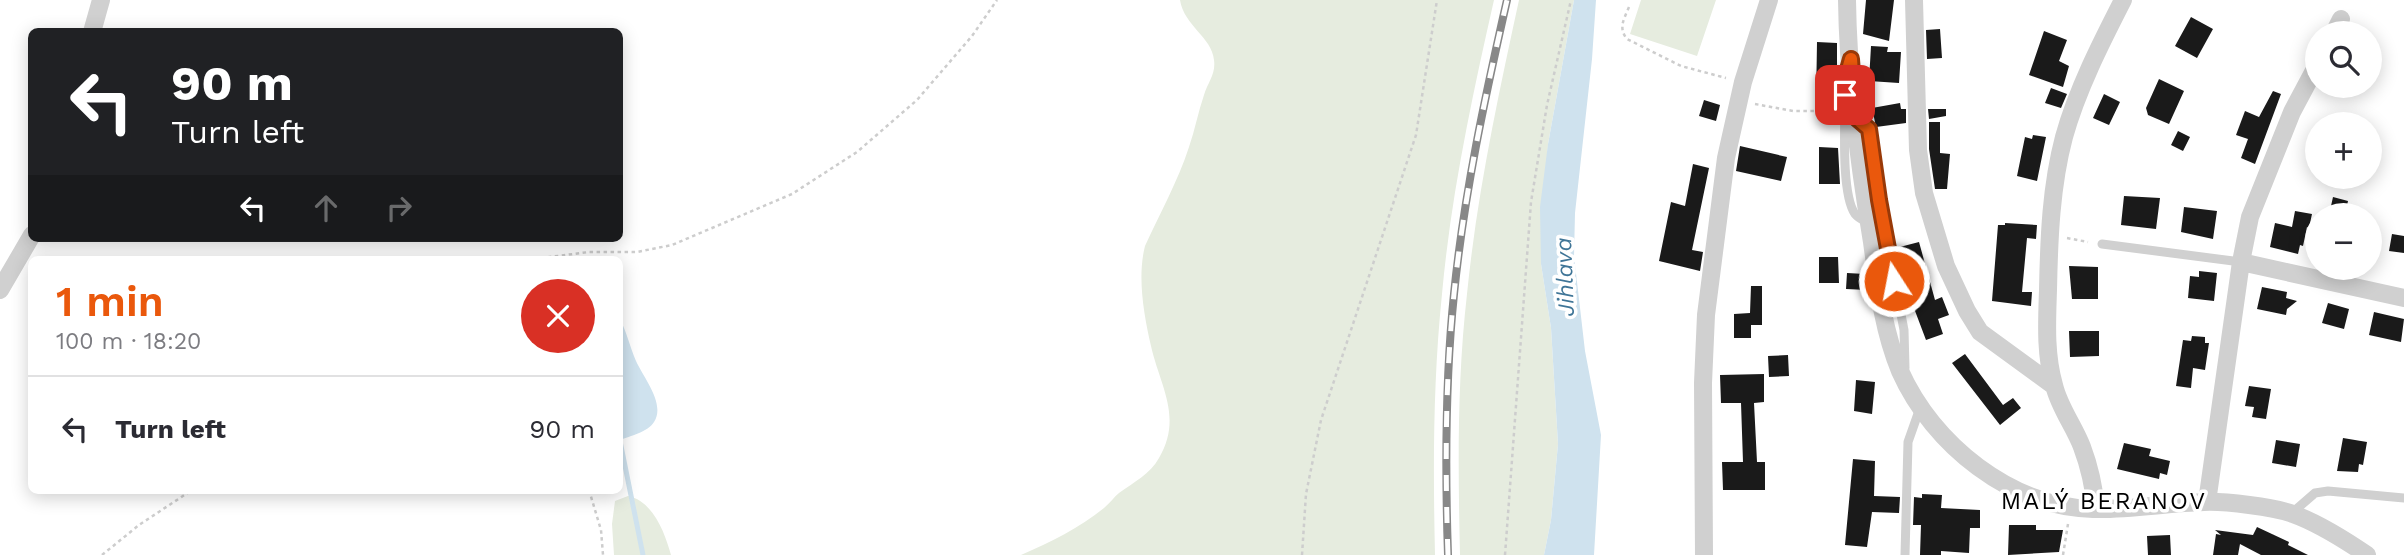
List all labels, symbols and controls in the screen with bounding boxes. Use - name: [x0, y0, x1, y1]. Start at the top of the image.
- map controls: [2305, 21, 2382, 280]
- button: search: [2305, 21, 2382, 98]
- text: 90 m: [171, 54, 293, 112]
- icon: left: [56, 56, 147, 147]
- pin: [1815, 65, 1875, 125]
- icon: arrive: [1826, 76, 1864, 114]
- button: +: [2305, 112, 2382, 189]
- text: Turn left: [171, 113, 304, 151]
- icon: left: [234, 189, 272, 227]
- icon: ahead: [307, 189, 345, 227]
- icon: right: [380, 189, 418, 227]
- button: −: [2305, 203, 2382, 280]
- water label: Jihlava: [1550, 237, 1580, 317]
- position arrow: [1857, 244, 1931, 318]
- text: 1 min: [56, 277, 164, 326]
- button: close: [521, 279, 595, 353]
- text: 100 m · 18:20: [56, 328, 201, 355]
- icon: left: [56, 410, 94, 448]
- text: Turn left: [115, 414, 226, 444]
- text: 90 m: [529, 414, 595, 444]
- district label: MALÝ BERANOV: [2001, 487, 2207, 515]

